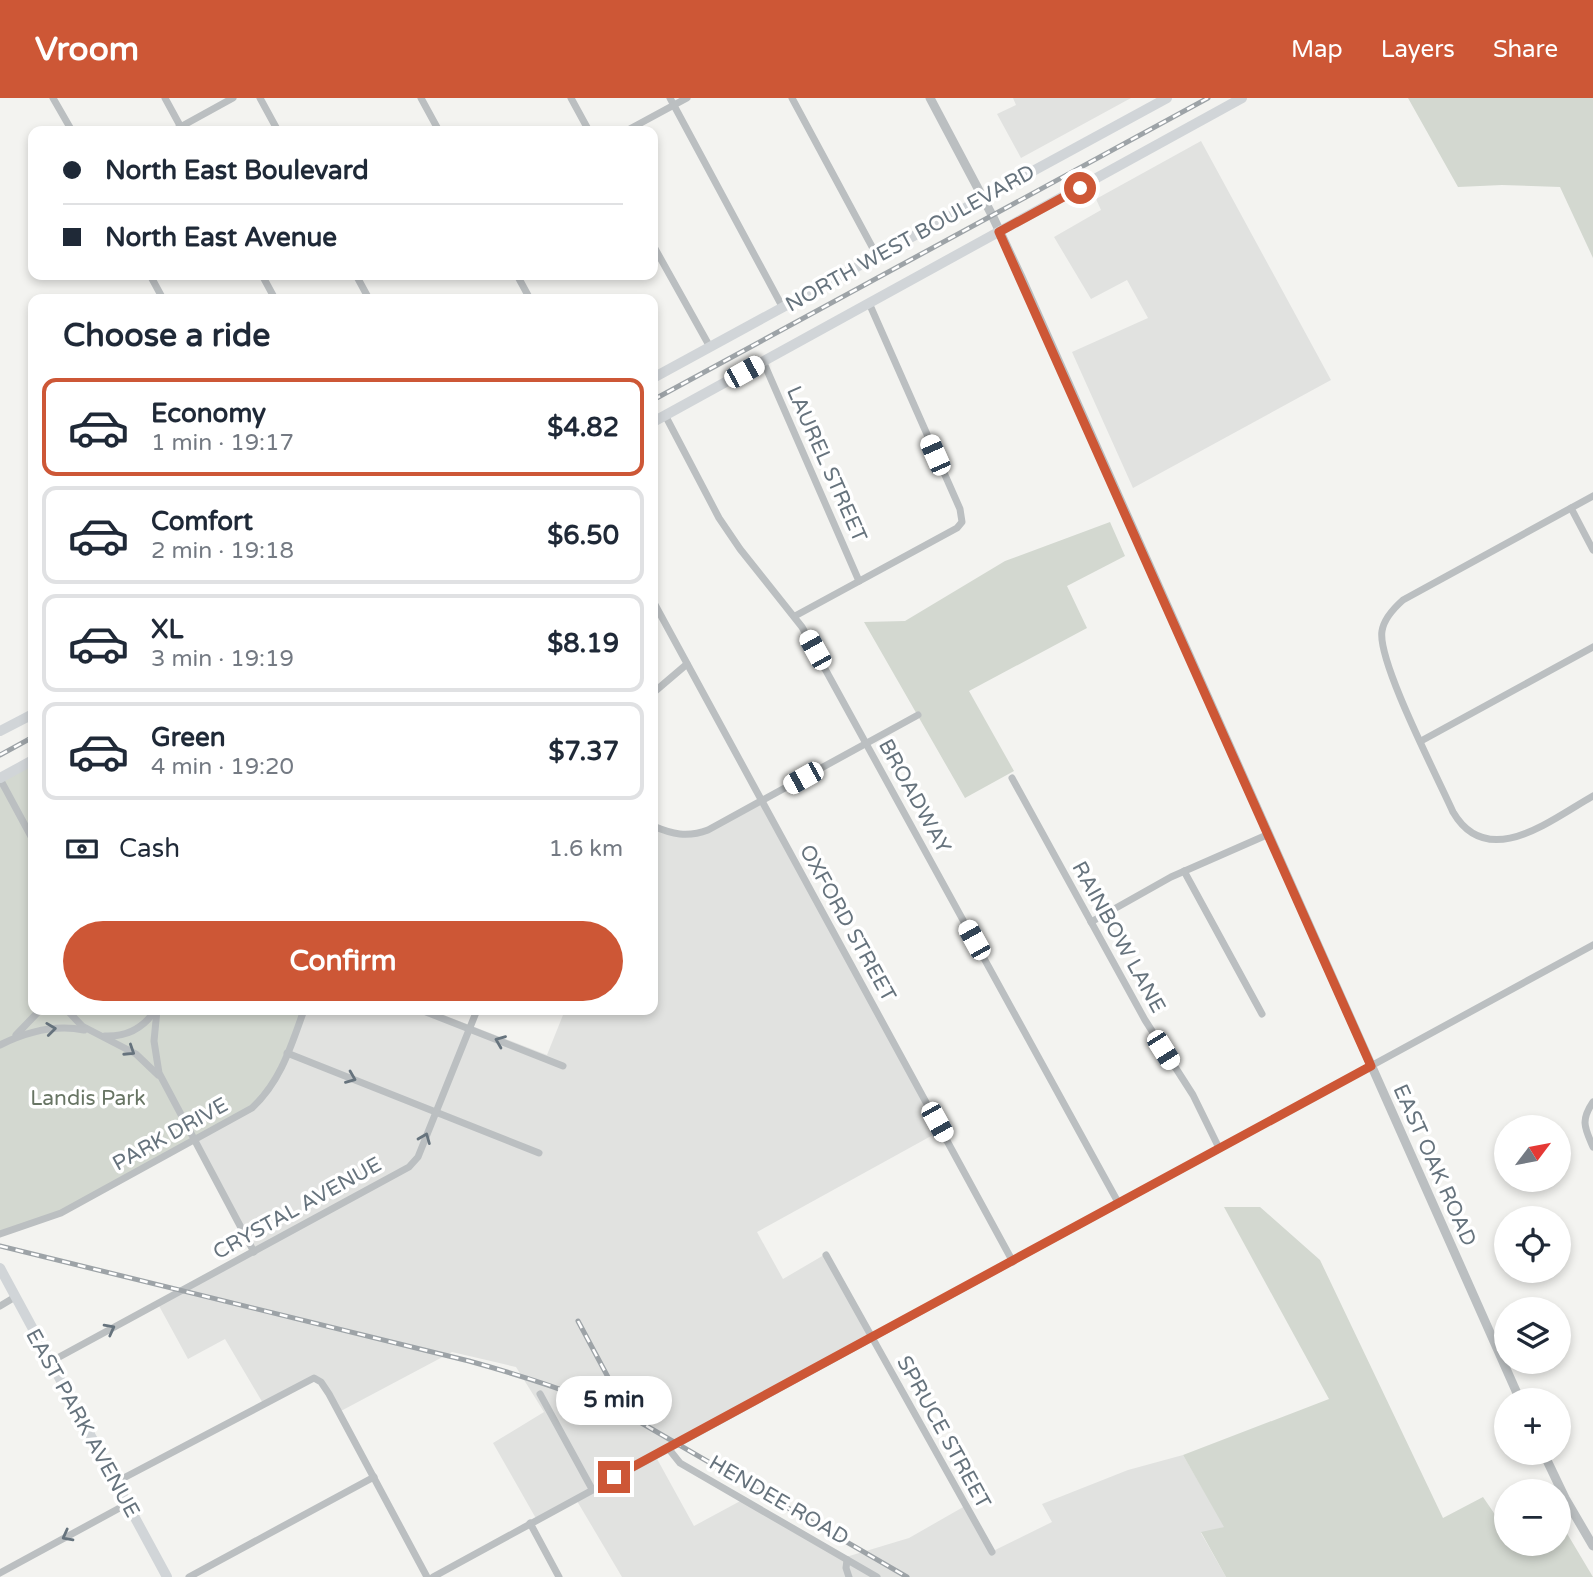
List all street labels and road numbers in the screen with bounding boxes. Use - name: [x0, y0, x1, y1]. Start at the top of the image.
- street label: NORTH WEST BOULEVARD: [781, 159, 1039, 318]
- street label: LAUREL STREET: [781, 382, 872, 546]
- street label: BROADWAY: [873, 735, 956, 858]
- street label: OXFORD STREET: [794, 840, 901, 1006]
- street label: RAINBOW LANE: [1067, 857, 1171, 1017]
- street label: EAST OAK ROAD: [1388, 1080, 1481, 1250]
- street label: PARK DRIVE: [108, 1092, 232, 1176]
- street label: CRYSTAL AVENUE: [209, 1152, 386, 1265]
- street label: EAST PARK AVENUE: [20, 1325, 145, 1522]
- street label: SPRUCE STREET: [891, 1351, 996, 1513]
- street label: HENDEE ROAD: [704, 1450, 853, 1551]

